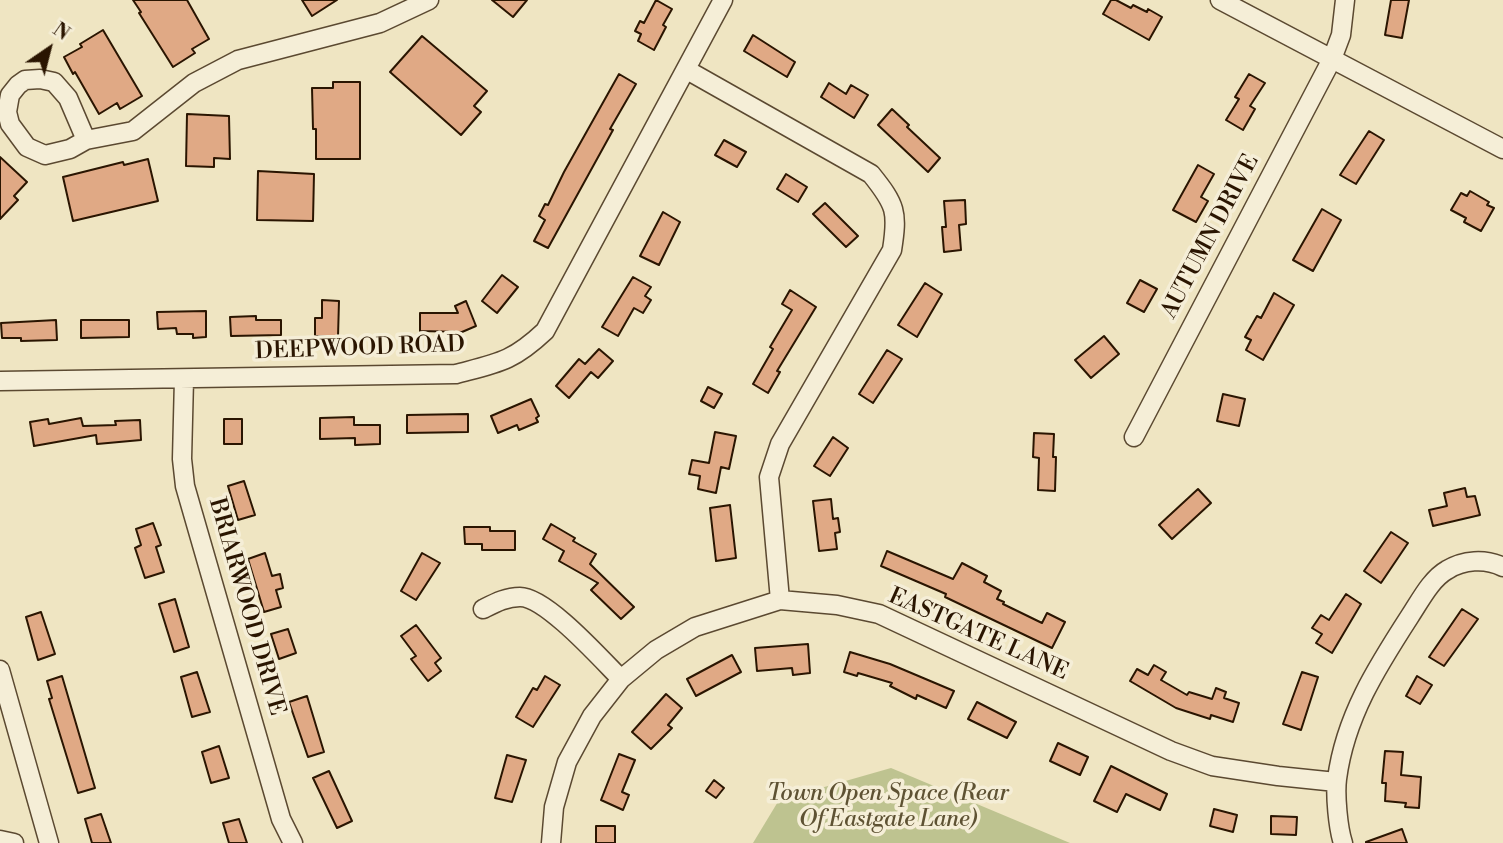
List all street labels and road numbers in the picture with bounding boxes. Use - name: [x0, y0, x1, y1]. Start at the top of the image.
- street label: AUTUMN DRIVE: [1156, 150, 1266, 324]
- street label: DEEPWOOD ROAD: [255, 332, 465, 366]
- street label: BRIARWOOD DRIVE: [202, 495, 290, 719]
- street label: EASTGATE LANE: [884, 583, 1072, 687]

